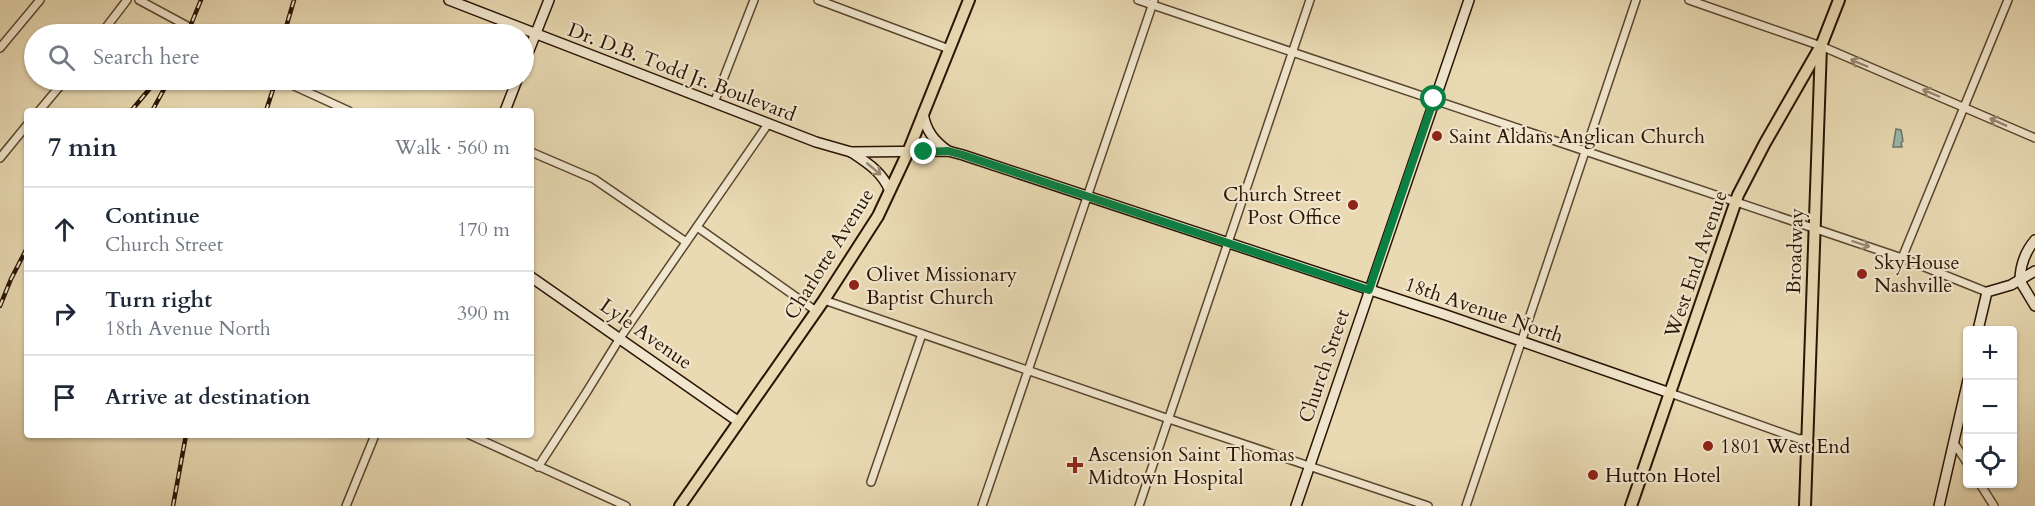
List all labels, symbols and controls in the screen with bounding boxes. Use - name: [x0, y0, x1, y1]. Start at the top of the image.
- street label: Dr. D.B. Todd Jr. Boulevard: [564, 16, 800, 128]
- search box: [24, 24, 534, 90]
- icon: search: [45, 41, 78, 74]
- text: Search here: [93, 42, 200, 72]
- one-way arrow: [1850, 56, 1868, 67]
- route start: [1420, 85, 1446, 111]
- one-way arrow: [1922, 87, 1941, 98]
- one-way arrow: [1989, 115, 2007, 127]
- place label: Saint Aldans Anglican Church: [1449, 123, 1705, 150]
- marker: Saint Aldans Anglican Church: [1430, 129, 1444, 143]
- text: 7 min: [48, 130, 117, 165]
- text: Walk · 560 m: [395, 134, 510, 161]
- route end: [910, 138, 936, 164]
- one-way arrow: [866, 162, 881, 176]
- place label: Church Street Post Office: [1223, 181, 1342, 231]
- street label: Charlotte Avenue: [778, 183, 880, 325]
- street label: West End Avenue: [1658, 187, 1734, 342]
- marker: Church Street Post Office: [1346, 198, 1360, 212]
- text: Continue: [105, 201, 200, 231]
- street label: Broadway: [1780, 207, 1810, 295]
- icon: ahead: [48, 213, 81, 246]
- text: 170 m: [457, 216, 510, 243]
- text: Church Street: [105, 231, 223, 258]
- one-way arrow: [1851, 239, 1870, 250]
- place label: SkyHouse Nashville: [1874, 249, 1960, 299]
- place label: Olivet Missionary Baptist Church: [866, 261, 1017, 311]
- marker: SkyHouse Nashville: [1855, 267, 1869, 281]
- street label: 18th Avenue North: [1401, 270, 1567, 350]
- marker: Olivet Missionary Baptist Church: [847, 278, 861, 292]
- text: Turn right: [105, 285, 212, 315]
- street label: Lyle Avenue: [594, 292, 698, 376]
- icon: right: [48, 297, 81, 330]
- text: 390 m: [457, 300, 510, 327]
- street label: Church Street: [1292, 305, 1356, 426]
- text: 18th Avenue North: [105, 315, 271, 342]
- map controls: [1963, 326, 2017, 488]
- button: +: [1963, 326, 2017, 380]
- button: −: [1963, 380, 2017, 434]
- icon: arrive: [48, 381, 81, 414]
- text: Arrive at destination: [105, 382, 310, 412]
- place label: 1801 West End: [1720, 433, 1851, 460]
- button: locate: [1963, 434, 2017, 488]
- marker: 1801 West End: [1701, 439, 1715, 453]
- place label: Ascension Saint Thomas Midtown Hospital: [1088, 441, 1294, 491]
- marker: Ascension Saint Thomas Midtown Hospital: [1066, 456, 1084, 474]
- place label: Hutton Hotel: [1605, 462, 1721, 489]
- marker: Hutton Hotel: [1586, 468, 1600, 482]

